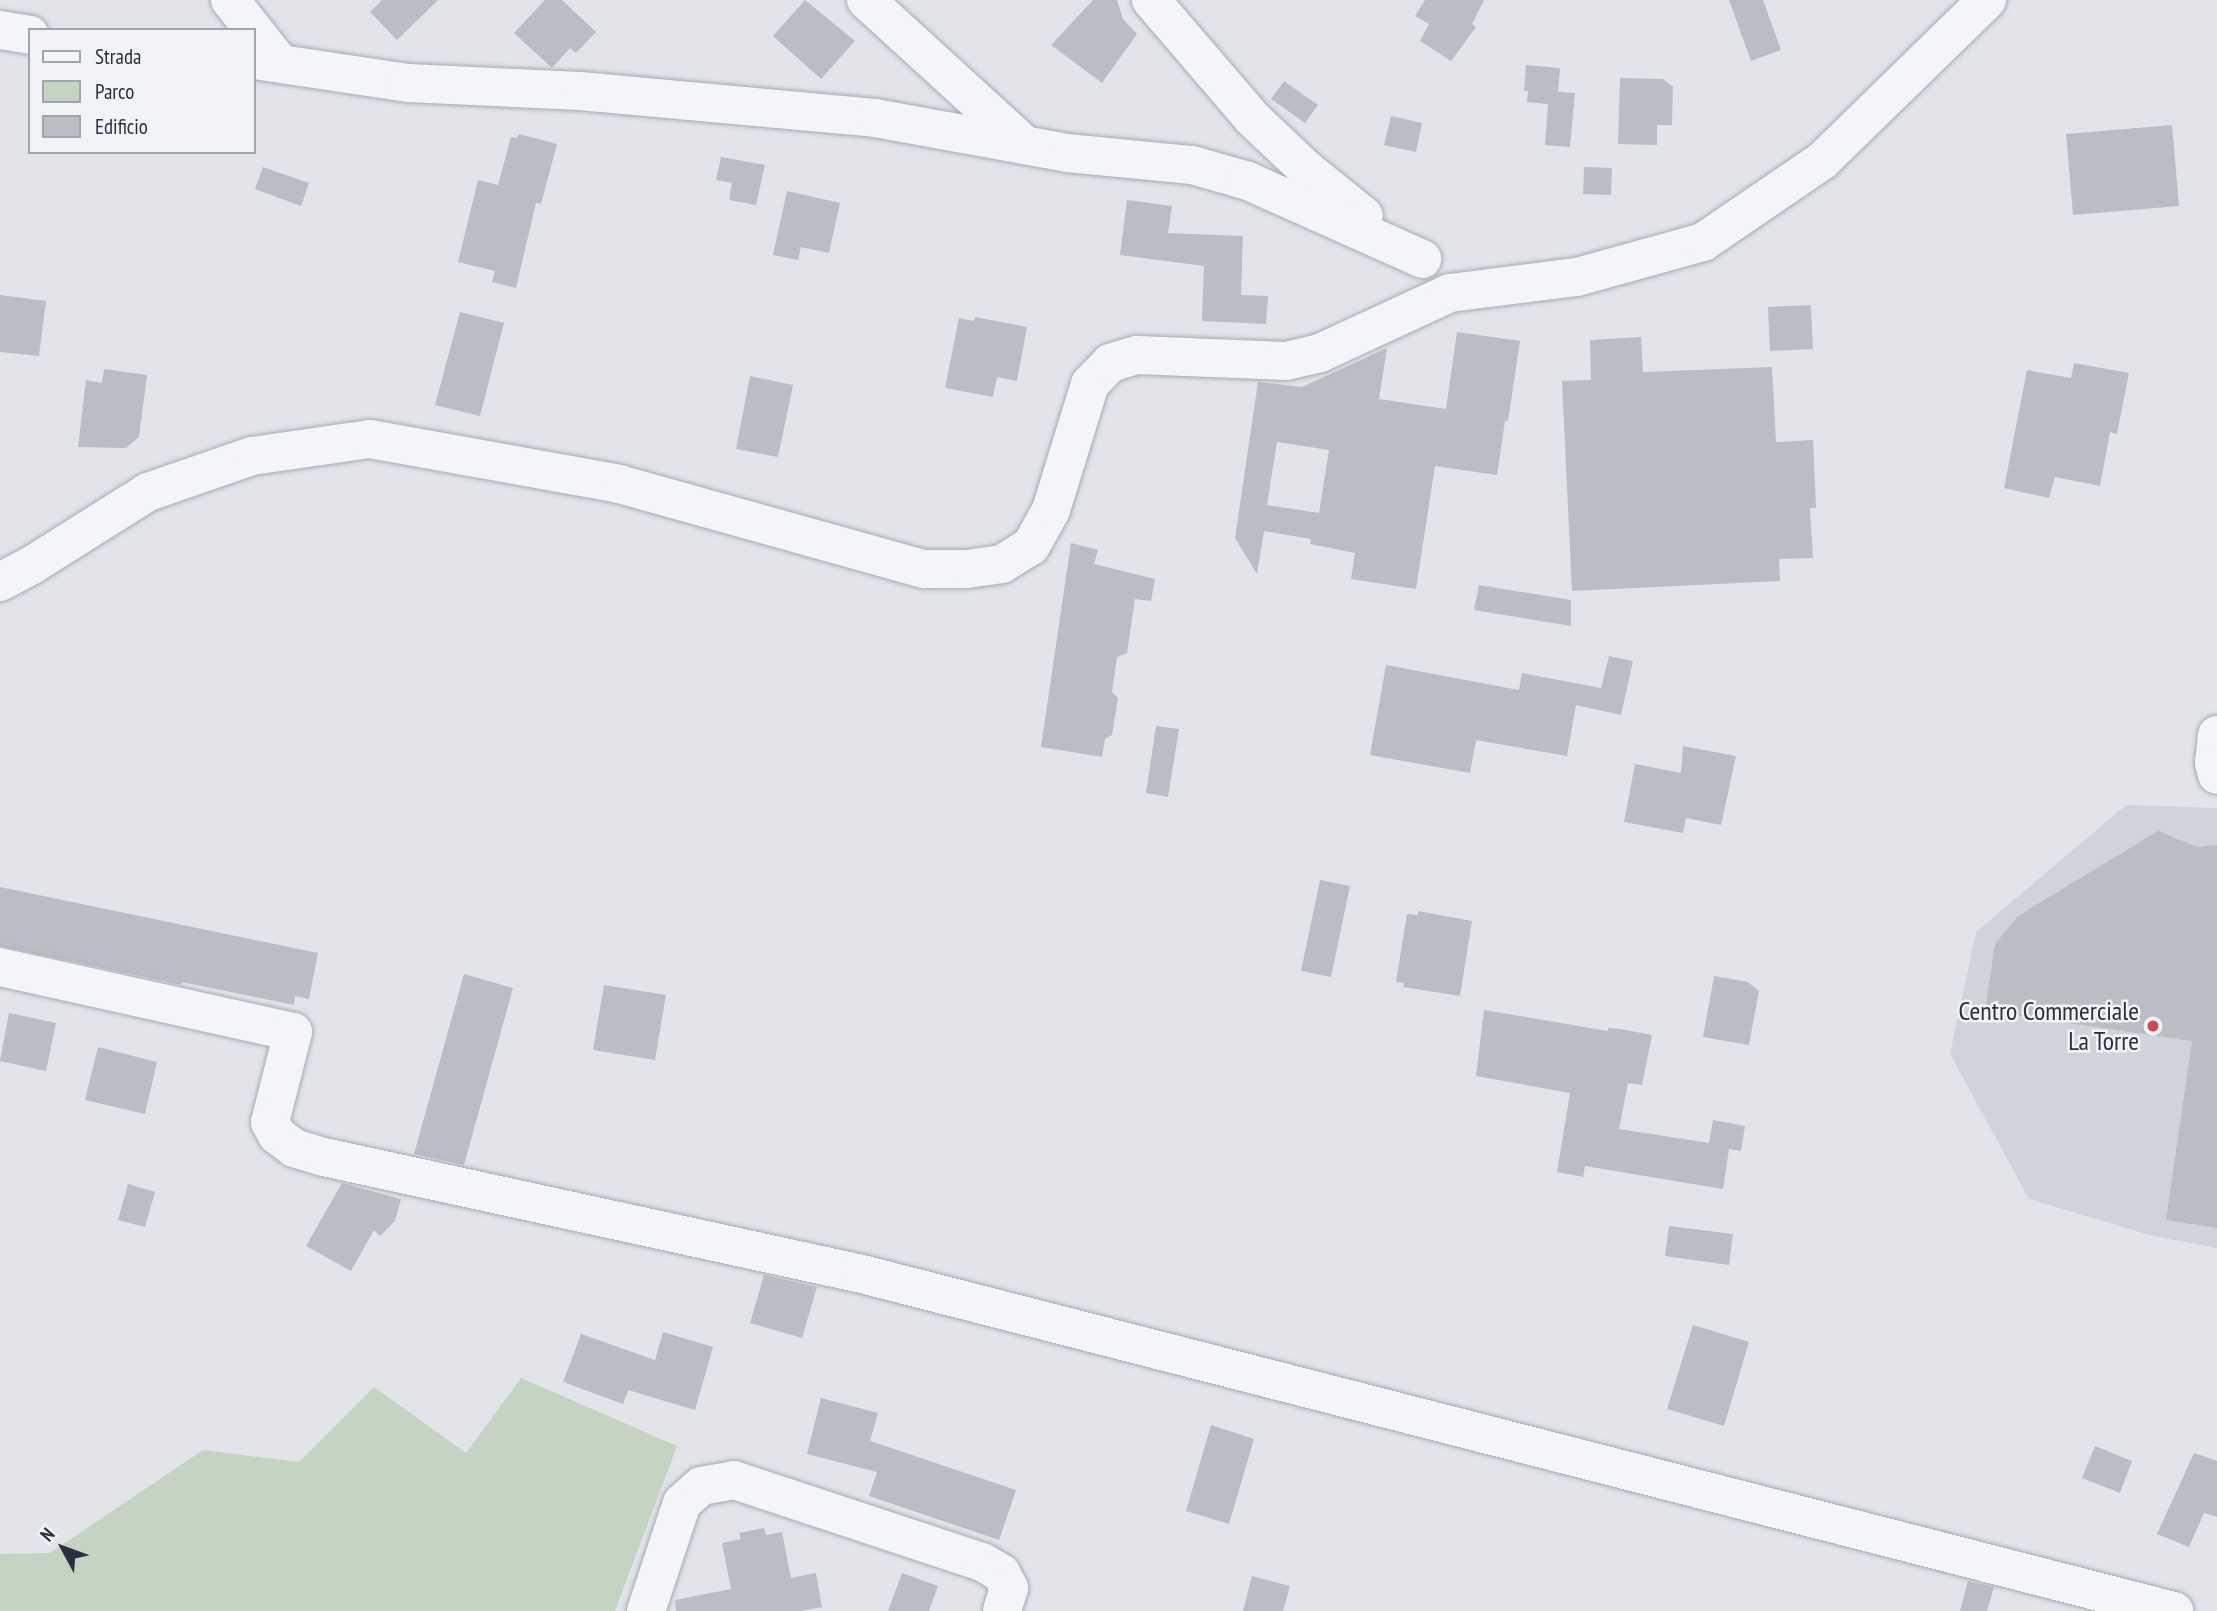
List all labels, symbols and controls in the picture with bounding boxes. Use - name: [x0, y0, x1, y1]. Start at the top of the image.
- legend: [28, 28, 256, 154]
- text: Strada: [95, 43, 141, 70]
- text: Parco: [95, 78, 134, 105]
- text: Edificio: [95, 113, 148, 140]
- place label: Centro Commerciale La Torre: [1958, 995, 2139, 1056]
- marker: Centro Commerciale La Torre: [2145, 1018, 2161, 1034]
- north arrow: [28, 1513, 98, 1583]
- text: N: [35, 1522, 60, 1546]

